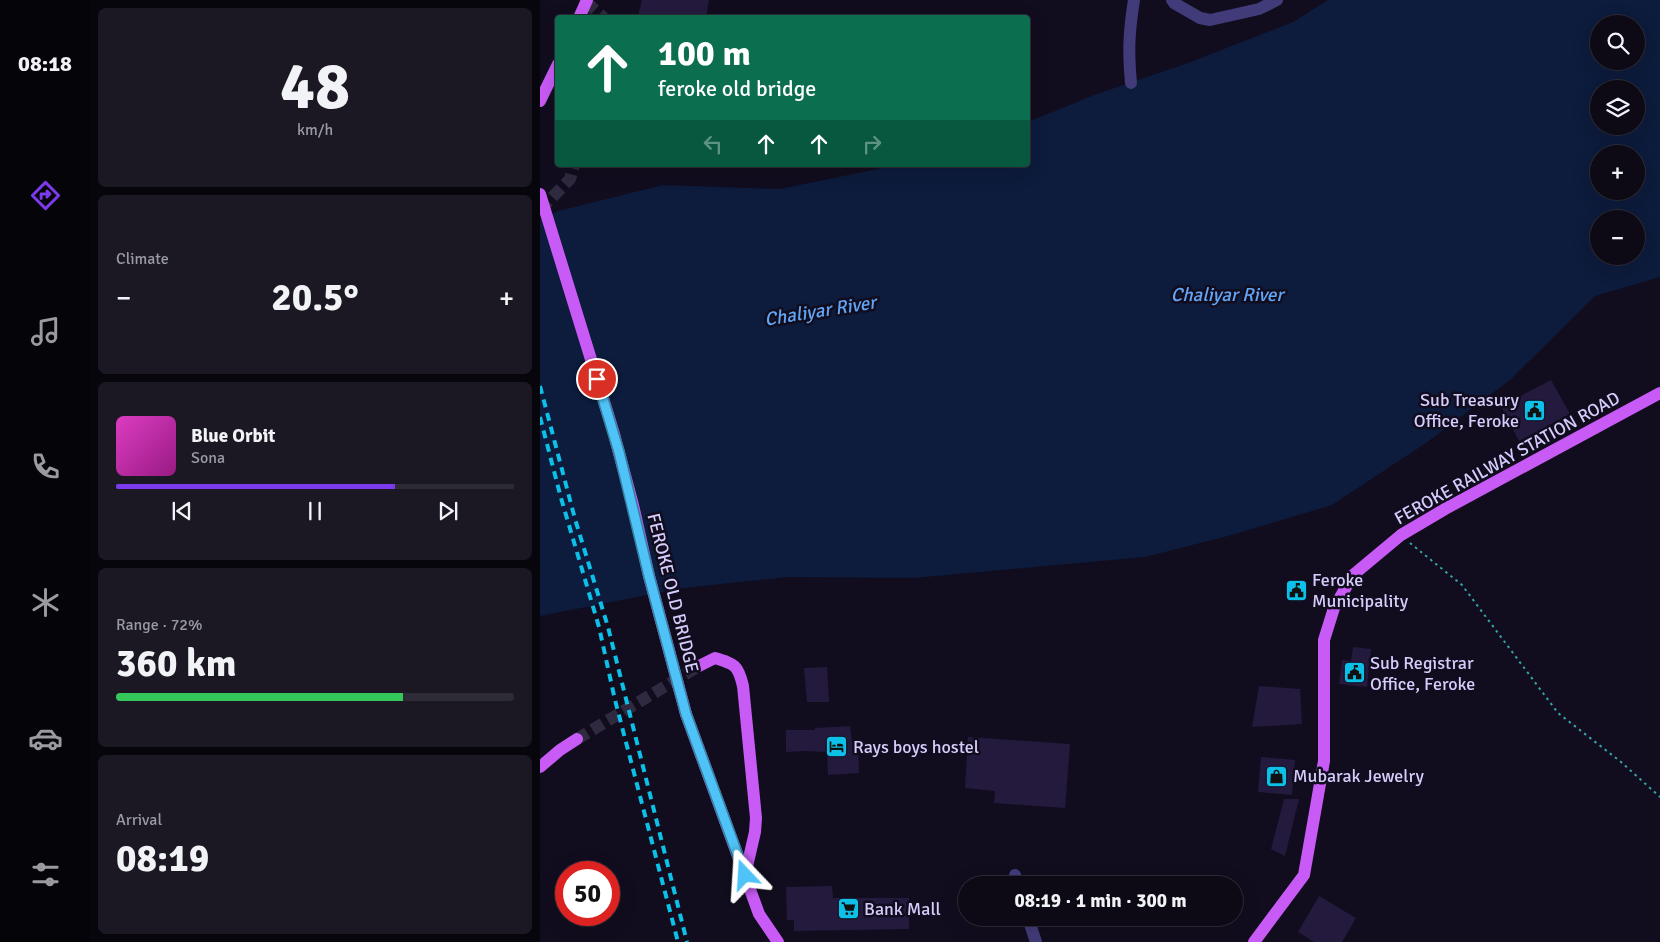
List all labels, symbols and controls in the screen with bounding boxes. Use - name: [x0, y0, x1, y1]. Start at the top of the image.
- map controls: [1590, 15, 1645, 265]
- button: search: [1590, 15, 1645, 70]
- text: 100 m: [658, 32, 751, 75]
- icon: ahead: [575, 35, 640, 100]
- text: 48: [280, 47, 350, 127]
- text: 08:18: [18, 50, 72, 77]
- text: feroke old bridge: [658, 75, 816, 102]
- button: layers: [1590, 80, 1645, 135]
- text: km/h: [297, 120, 333, 140]
- icon: left: [699, 130, 727, 158]
- icon: ahead: [752, 130, 780, 158]
- icon: ahead: [805, 130, 833, 158]
- icon: right: [858, 130, 886, 158]
- button: +: [1590, 145, 1645, 200]
- icon: directions: [28, 178, 63, 213]
- button: −: [1590, 210, 1645, 265]
- text: Climate: [116, 249, 169, 269]
- text: 20.5°: [271, 274, 359, 321]
- text: −: [116, 281, 131, 315]
- text: +: [499, 281, 514, 315]
- water label: Chaliyar River: [1171, 283, 1286, 307]
- water label: Chaliyar River: [763, 290, 881, 332]
- icon: music: [28, 314, 63, 349]
- pin: [576, 358, 618, 400]
- icon: arrive: [583, 365, 611, 393]
- street label: FEROKE RAILWAY STATION ROAD: [1390, 387, 1624, 529]
- place label: Sub Treasury Office, Feroke: [1414, 389, 1520, 432]
- public building icon: Sub Treasury Office, Feroke: [1523, 398, 1547, 422]
- text: Blue Orbit: [191, 424, 275, 448]
- text: Sona: [191, 448, 225, 468]
- icon: phone: [28, 449, 63, 484]
- icon: previous: [168, 497, 196, 525]
- icon: pause: [301, 497, 329, 525]
- icon: next: [434, 497, 462, 525]
- street label: FEROKE OLD BRIDGE: [642, 511, 704, 675]
- place label: Feroke Municipality: [1312, 569, 1409, 612]
- public building icon: Feroke Municipality: [1284, 578, 1308, 602]
- icon: climate: [28, 585, 63, 620]
- text: Range · 72%: [116, 615, 202, 635]
- text: 360 km: [116, 640, 237, 687]
- place label: Sub Registrar Office, Feroke: [1370, 652, 1475, 695]
- public building icon: Sub Registrar Office, Feroke: [1342, 661, 1366, 685]
- icon: car: [28, 721, 63, 756]
- hotel icon: Rays boys hostel: [825, 735, 849, 759]
- place label: Rays boys hostel: [853, 736, 979, 758]
- shop icon: Mubarak Jewelry: [1265, 764, 1289, 788]
- place label: Mubarak Jewelry: [1293, 765, 1425, 787]
- text: Arrival: [116, 810, 162, 830]
- text: 08:19: [116, 835, 209, 882]
- position arrow: [718, 848, 770, 900]
- icon: filters: [28, 857, 63, 892]
- speed limit sign: 50: [555, 861, 620, 926]
- text: 08:19 · 1 min · 300 m: [1014, 889, 1187, 913]
- supermarket icon: Bank Mall: [836, 897, 860, 921]
- place label: Bank Mall: [864, 898, 941, 920]

